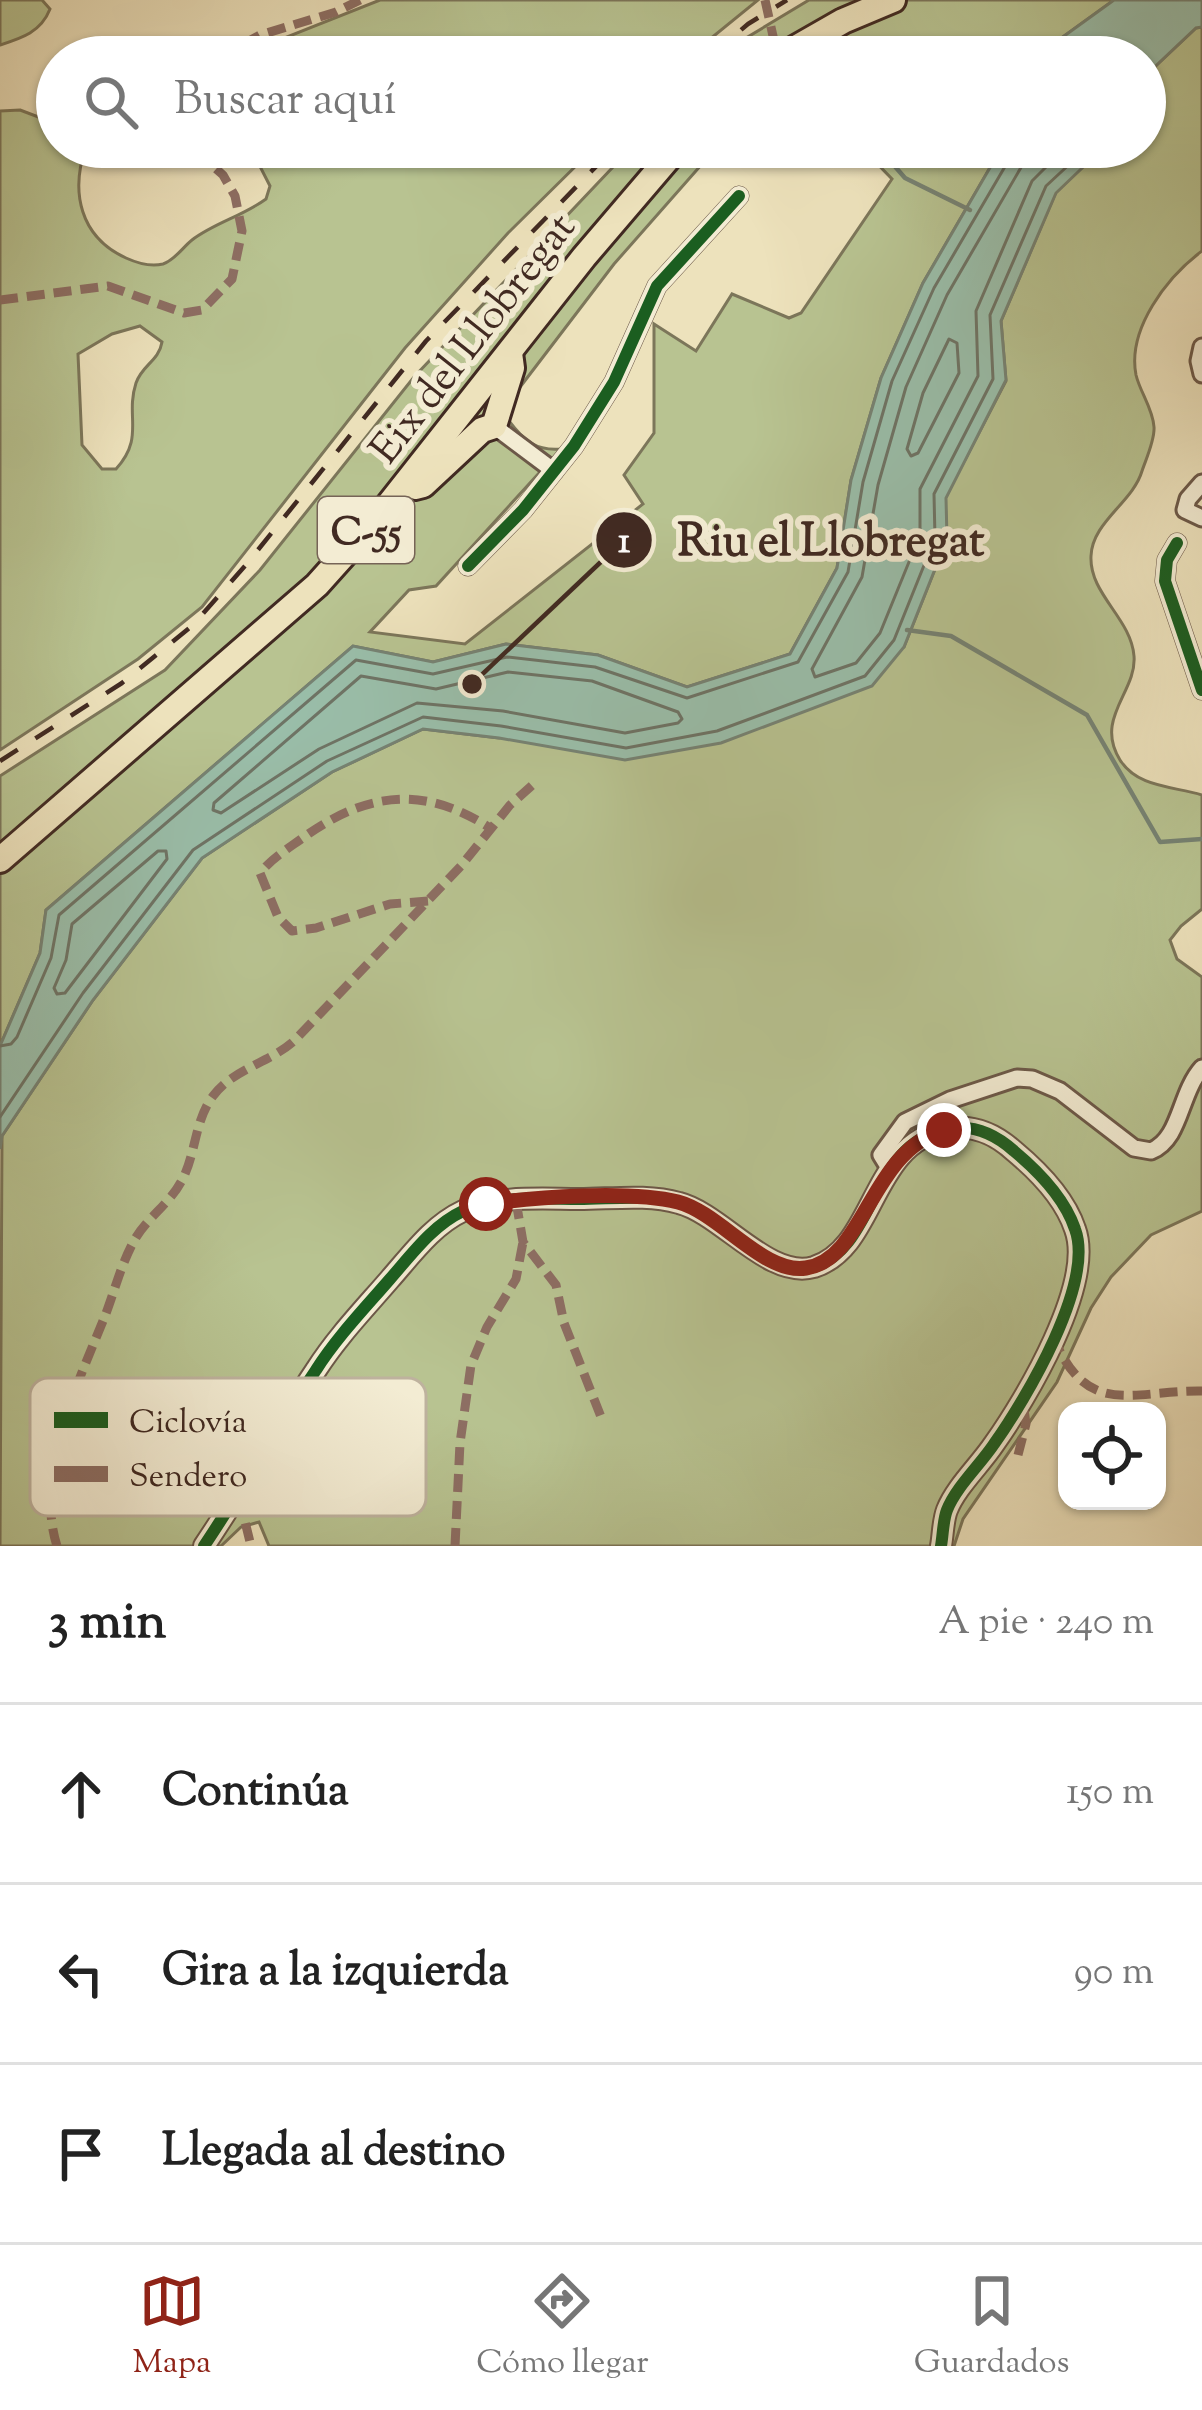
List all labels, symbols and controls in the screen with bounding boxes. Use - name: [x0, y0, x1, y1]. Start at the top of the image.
- search box: [36, 36, 1166, 168]
- icon: search: [78, 69, 144, 135]
- text: Buscar aquí: [174, 70, 396, 135]
- street label: Eix del Llobregat: [358, 202, 592, 478]
- road number: C-55: [318, 497, 414, 563]
- callout: Riu el Llobregat: [594, 499, 1009, 580]
- text: Riu el Llobregat: [678, 512, 985, 577]
- text: 1: [618, 517, 631, 569]
- route end: [917, 1103, 971, 1157]
- route start: [459, 1177, 513, 1231]
- legend: [30, 1378, 426, 1516]
- text: Ciclovía: [129, 1400, 247, 1448]
- map controls: [1058, 1402, 1166, 1510]
- button: locate: [1058, 1402, 1166, 1510]
- text: Sendero: [129, 1454, 247, 1502]
- text: 3 min: [48, 1588, 166, 1661]
- text: A pie · 240 m: [938, 1596, 1154, 1652]
- icon: ahead: [48, 1761, 114, 1827]
- text: Continúa: [162, 1761, 349, 1826]
- text: 150 m: [1066, 1766, 1154, 1822]
- icon: left: [48, 1941, 114, 2007]
- text: Gira a la izquierda: [162, 1941, 509, 2006]
- text: 90 m: [1074, 1946, 1154, 2002]
- icon: arrive: [48, 2121, 114, 2187]
- text: Llegada al destino: [162, 2121, 506, 2186]
- tab: Mapa: [132, 2268, 211, 2388]
- tab: Cómo llegar: [476, 2268, 649, 2388]
- tab: Guardados: [914, 2268, 1070, 2388]

